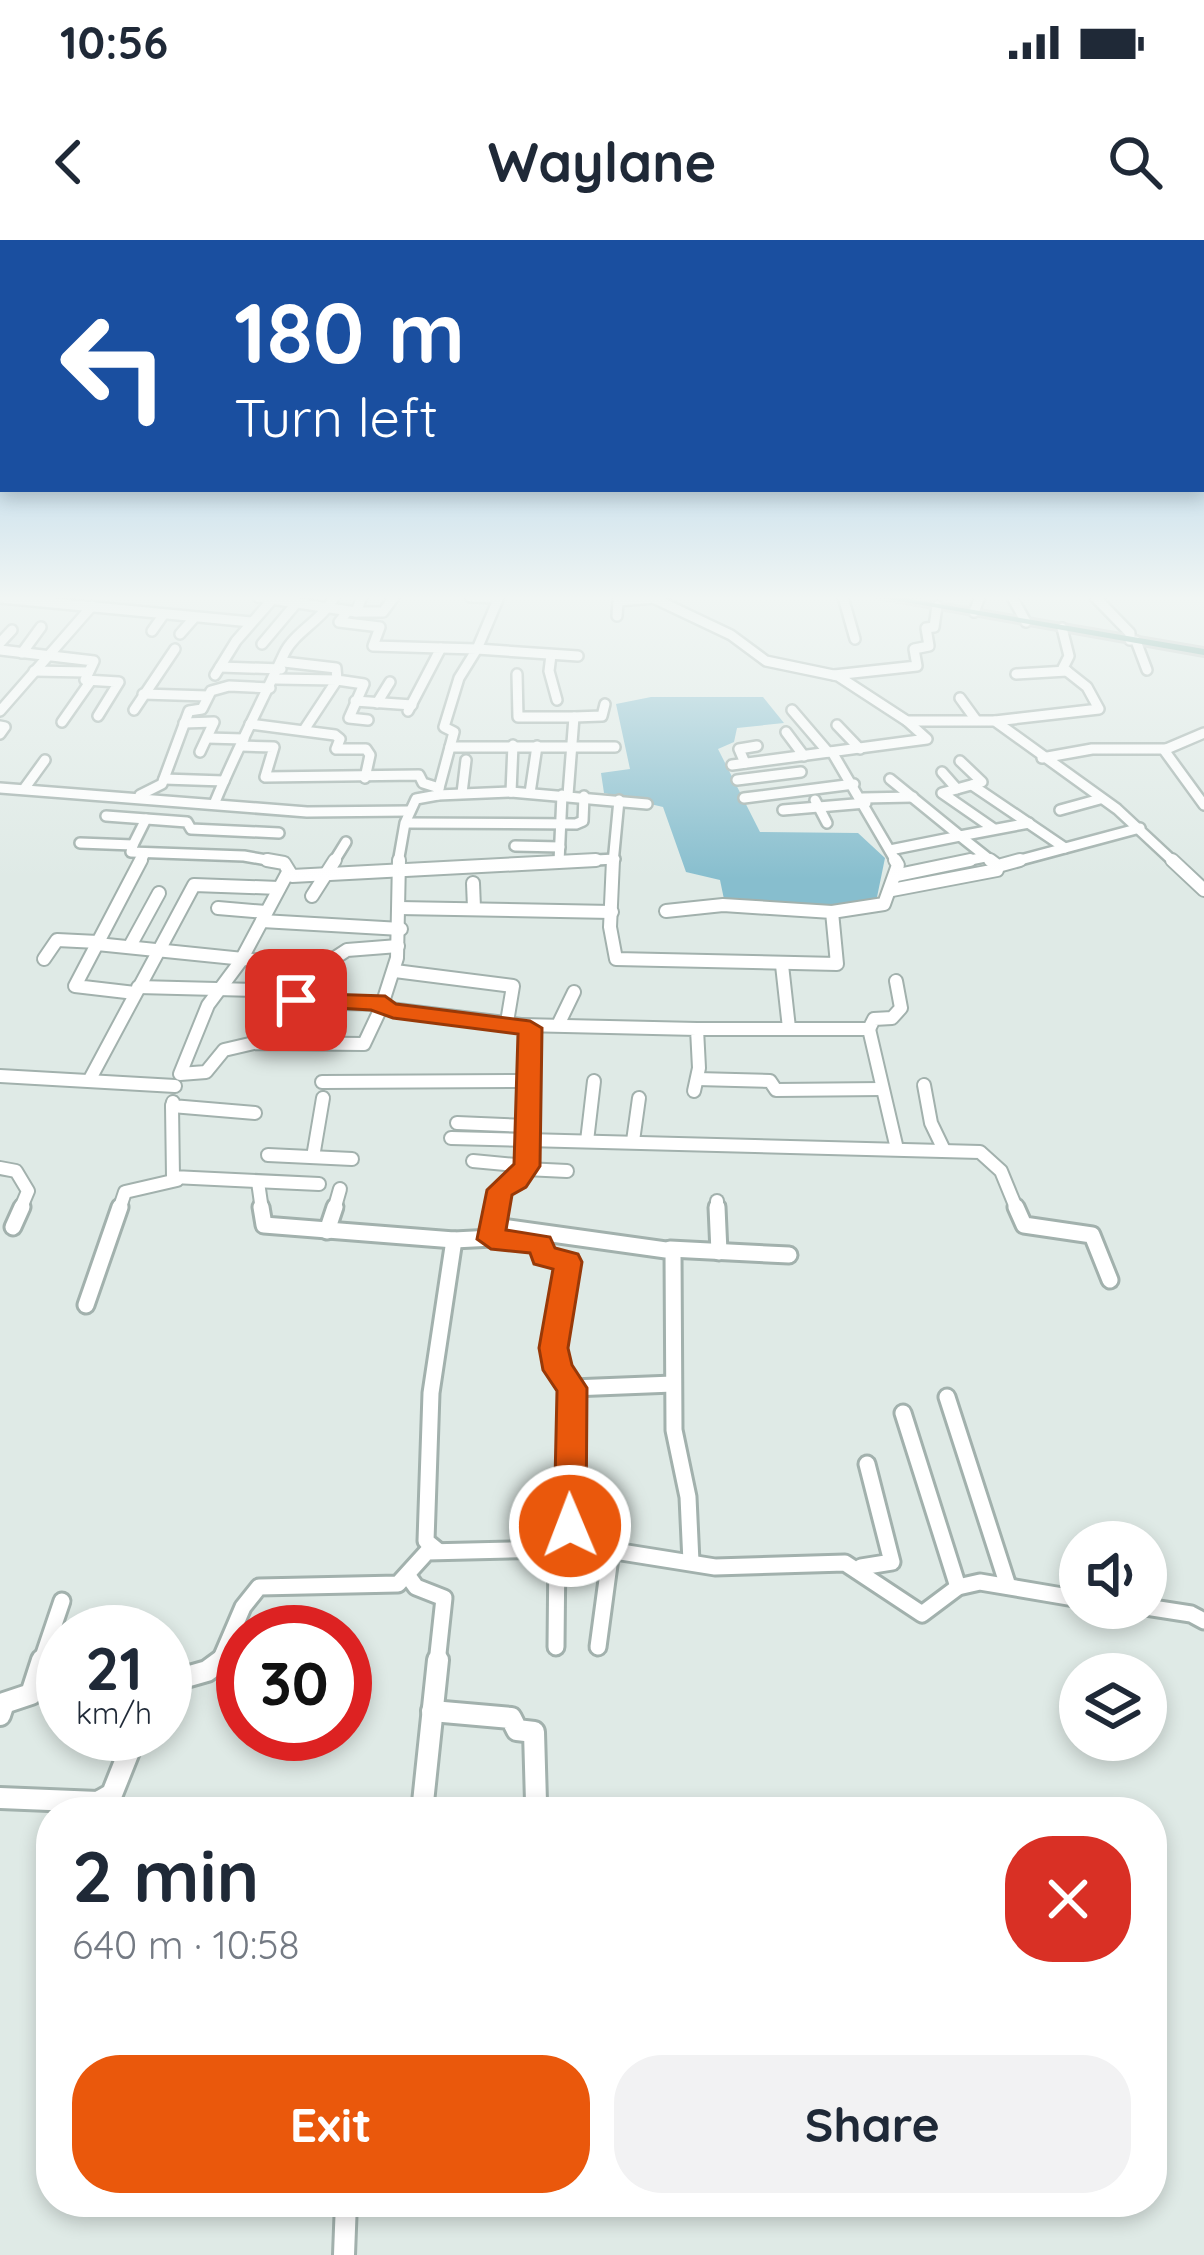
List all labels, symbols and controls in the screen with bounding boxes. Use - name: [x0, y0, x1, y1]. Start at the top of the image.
- text: 10:56: [60, 14, 168, 70]
- text: Waylane: [488, 128, 716, 196]
- icon: back: [36, 129, 102, 195]
- icon: search: [1102, 129, 1168, 195]
- text: 180 m: [234, 279, 465, 384]
- icon: left: [36, 288, 192, 444]
- text: Turn left: [234, 383, 438, 451]
- pin: [245, 949, 347, 1051]
- icon: arrive: [263, 967, 329, 1033]
- position arrow: [507, 1463, 633, 1589]
- map controls: [1059, 1521, 1167, 1761]
- button: sound: [1059, 1521, 1167, 1629]
- speed limit sign: 30: [216, 1605, 372, 1761]
- text: 21: [85, 1630, 143, 1705]
- button: layers: [1059, 1653, 1167, 1761]
- text: km/h: [76, 1694, 152, 1732]
- text: 2 min: [72, 1830, 259, 1920]
- button: close: [1005, 1836, 1131, 1962]
- text: 640 m · 10:58: [72, 1920, 300, 1969]
- button: Exit: [72, 2055, 590, 2193]
- button: Share: [614, 2055, 1131, 2193]

